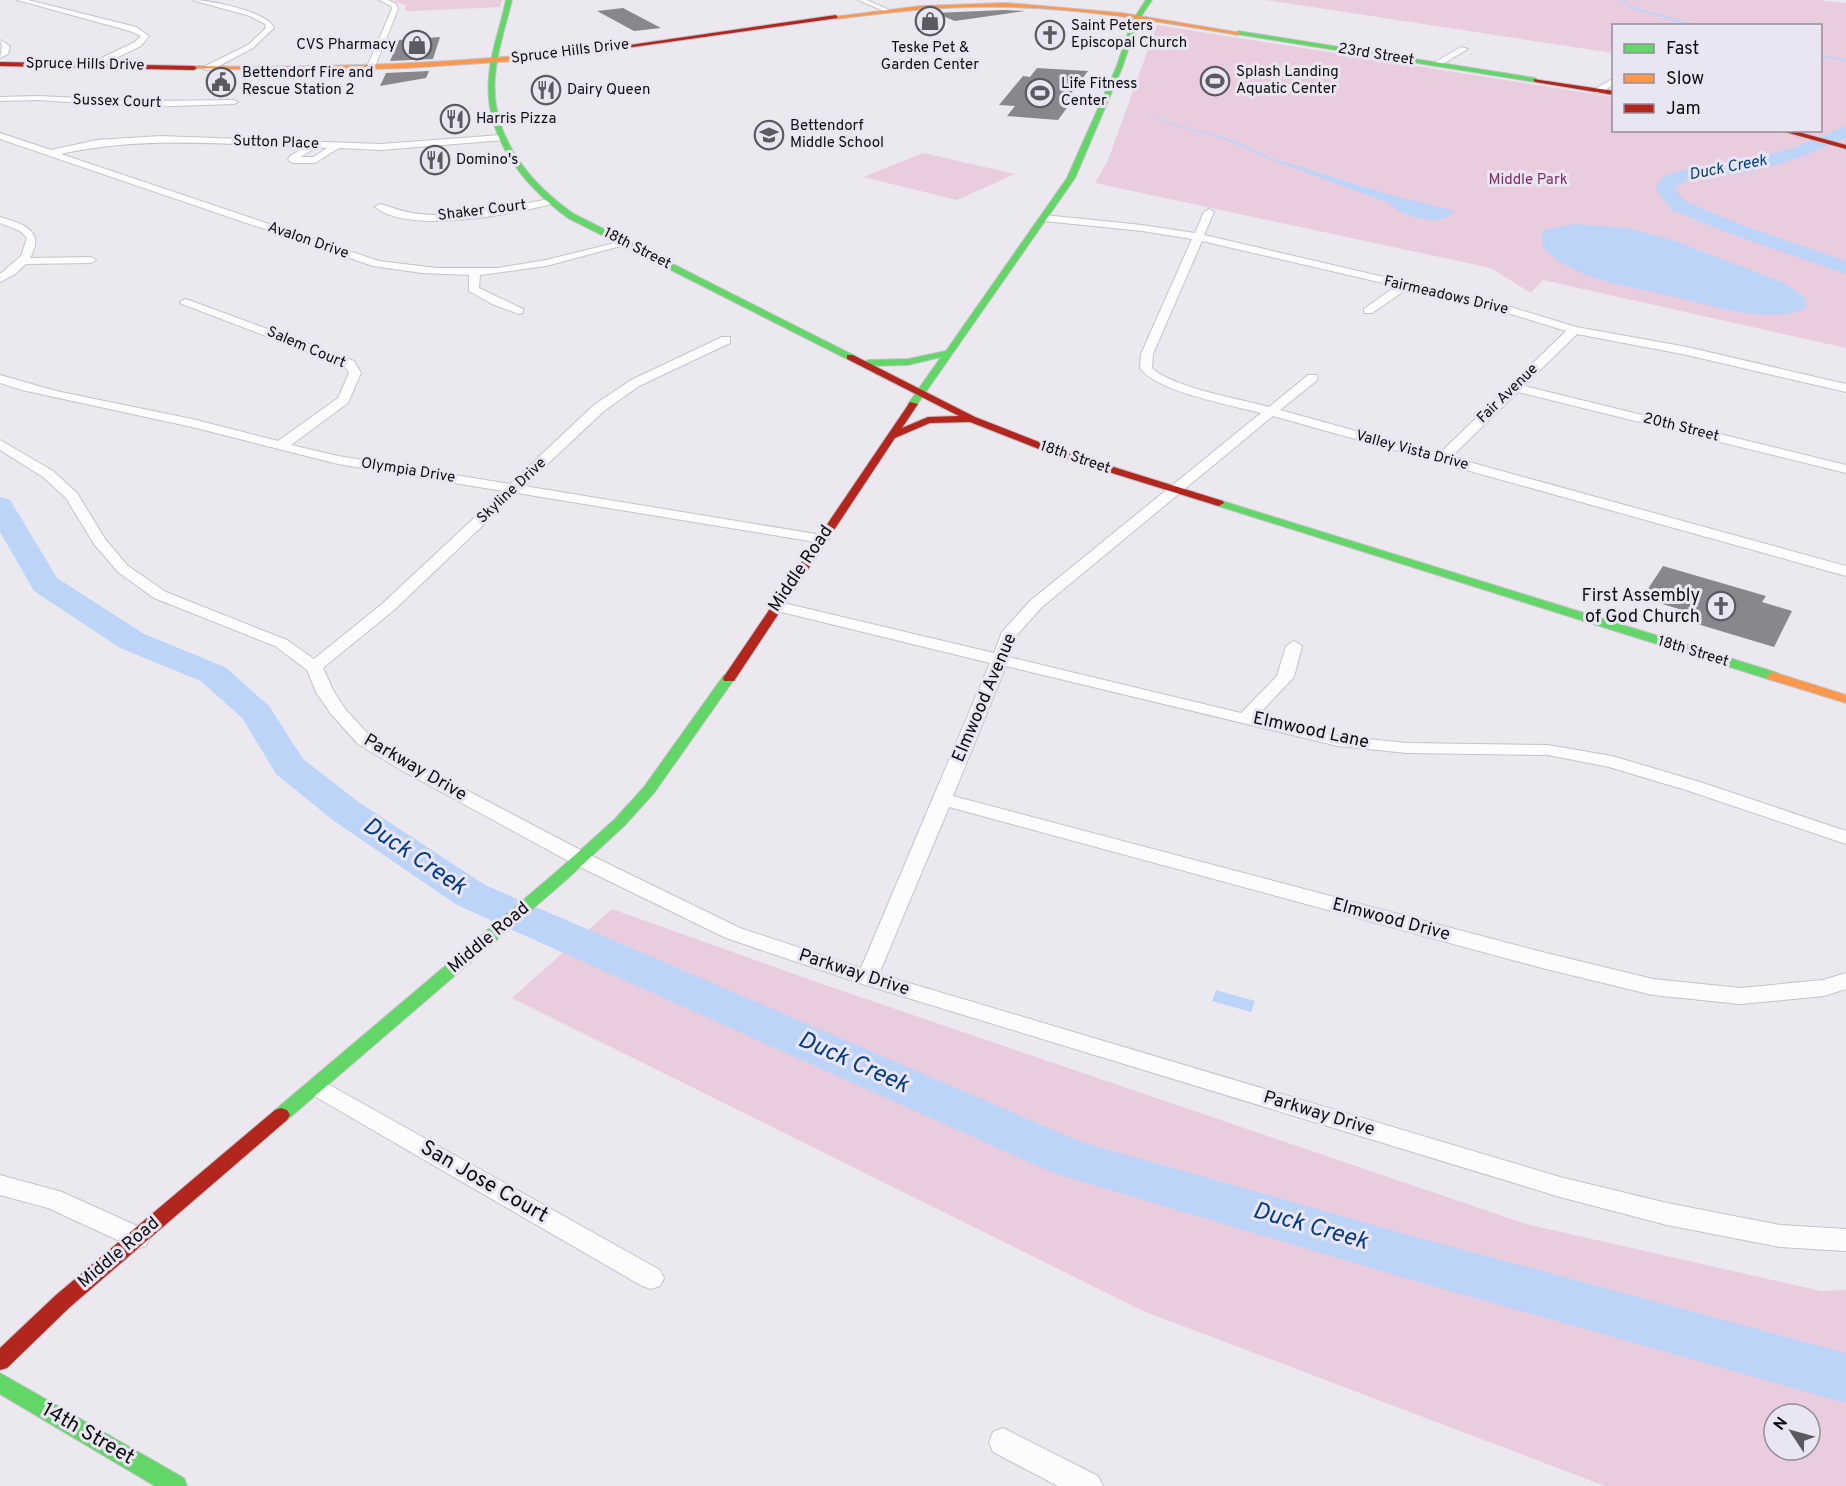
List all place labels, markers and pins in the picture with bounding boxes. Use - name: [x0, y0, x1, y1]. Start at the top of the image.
- shop icon: Teske Pet & Garden Center: [914, 5, 946, 37]
- place label: Saint Peters Episcopal Church: [1071, 17, 1187, 53]
- church icon: Saint Peters Episcopal Church: [1034, 19, 1066, 51]
- shop icon: CVS Pharmacy: [401, 29, 433, 61]
- place label: CVS Pharmacy: [296, 36, 396, 55]
- place label: Teske Pet & Garden Center: [881, 39, 979, 75]
- place label: Splash Landing Aquatic Center: [1236, 63, 1339, 99]
- place label: Bettendorf Fire and Rescue Station 2: [242, 64, 373, 100]
- sports icon: Splash Landing Aquatic Center: [1199, 65, 1231, 97]
- public building icon: Bettendorf Fire and Rescue Station 2: [205, 66, 237, 98]
- restaurant icon: Dairy Queen: [530, 74, 562, 106]
- place label: Life Fitness Center: [1061, 75, 1137, 111]
- sports icon: Life Fitness Center: [1024, 77, 1056, 109]
- place label: Dairy Queen: [567, 81, 650, 100]
- restaurant icon: Harris Pizza: [439, 103, 471, 135]
- place label: Harris Pizza: [476, 110, 556, 129]
- place label: Bettendorf Middle School: [790, 117, 884, 153]
- school or university icon: Bettendorf Middle School: [753, 119, 785, 151]
- restaurant icon: Domino's: [419, 144, 451, 176]
- place label: Domino's: [456, 151, 518, 170]
- place label: First Assembly of God Church: [1582, 585, 1700, 629]
- church icon: First Assembly of God Church: [1705, 590, 1737, 622]

